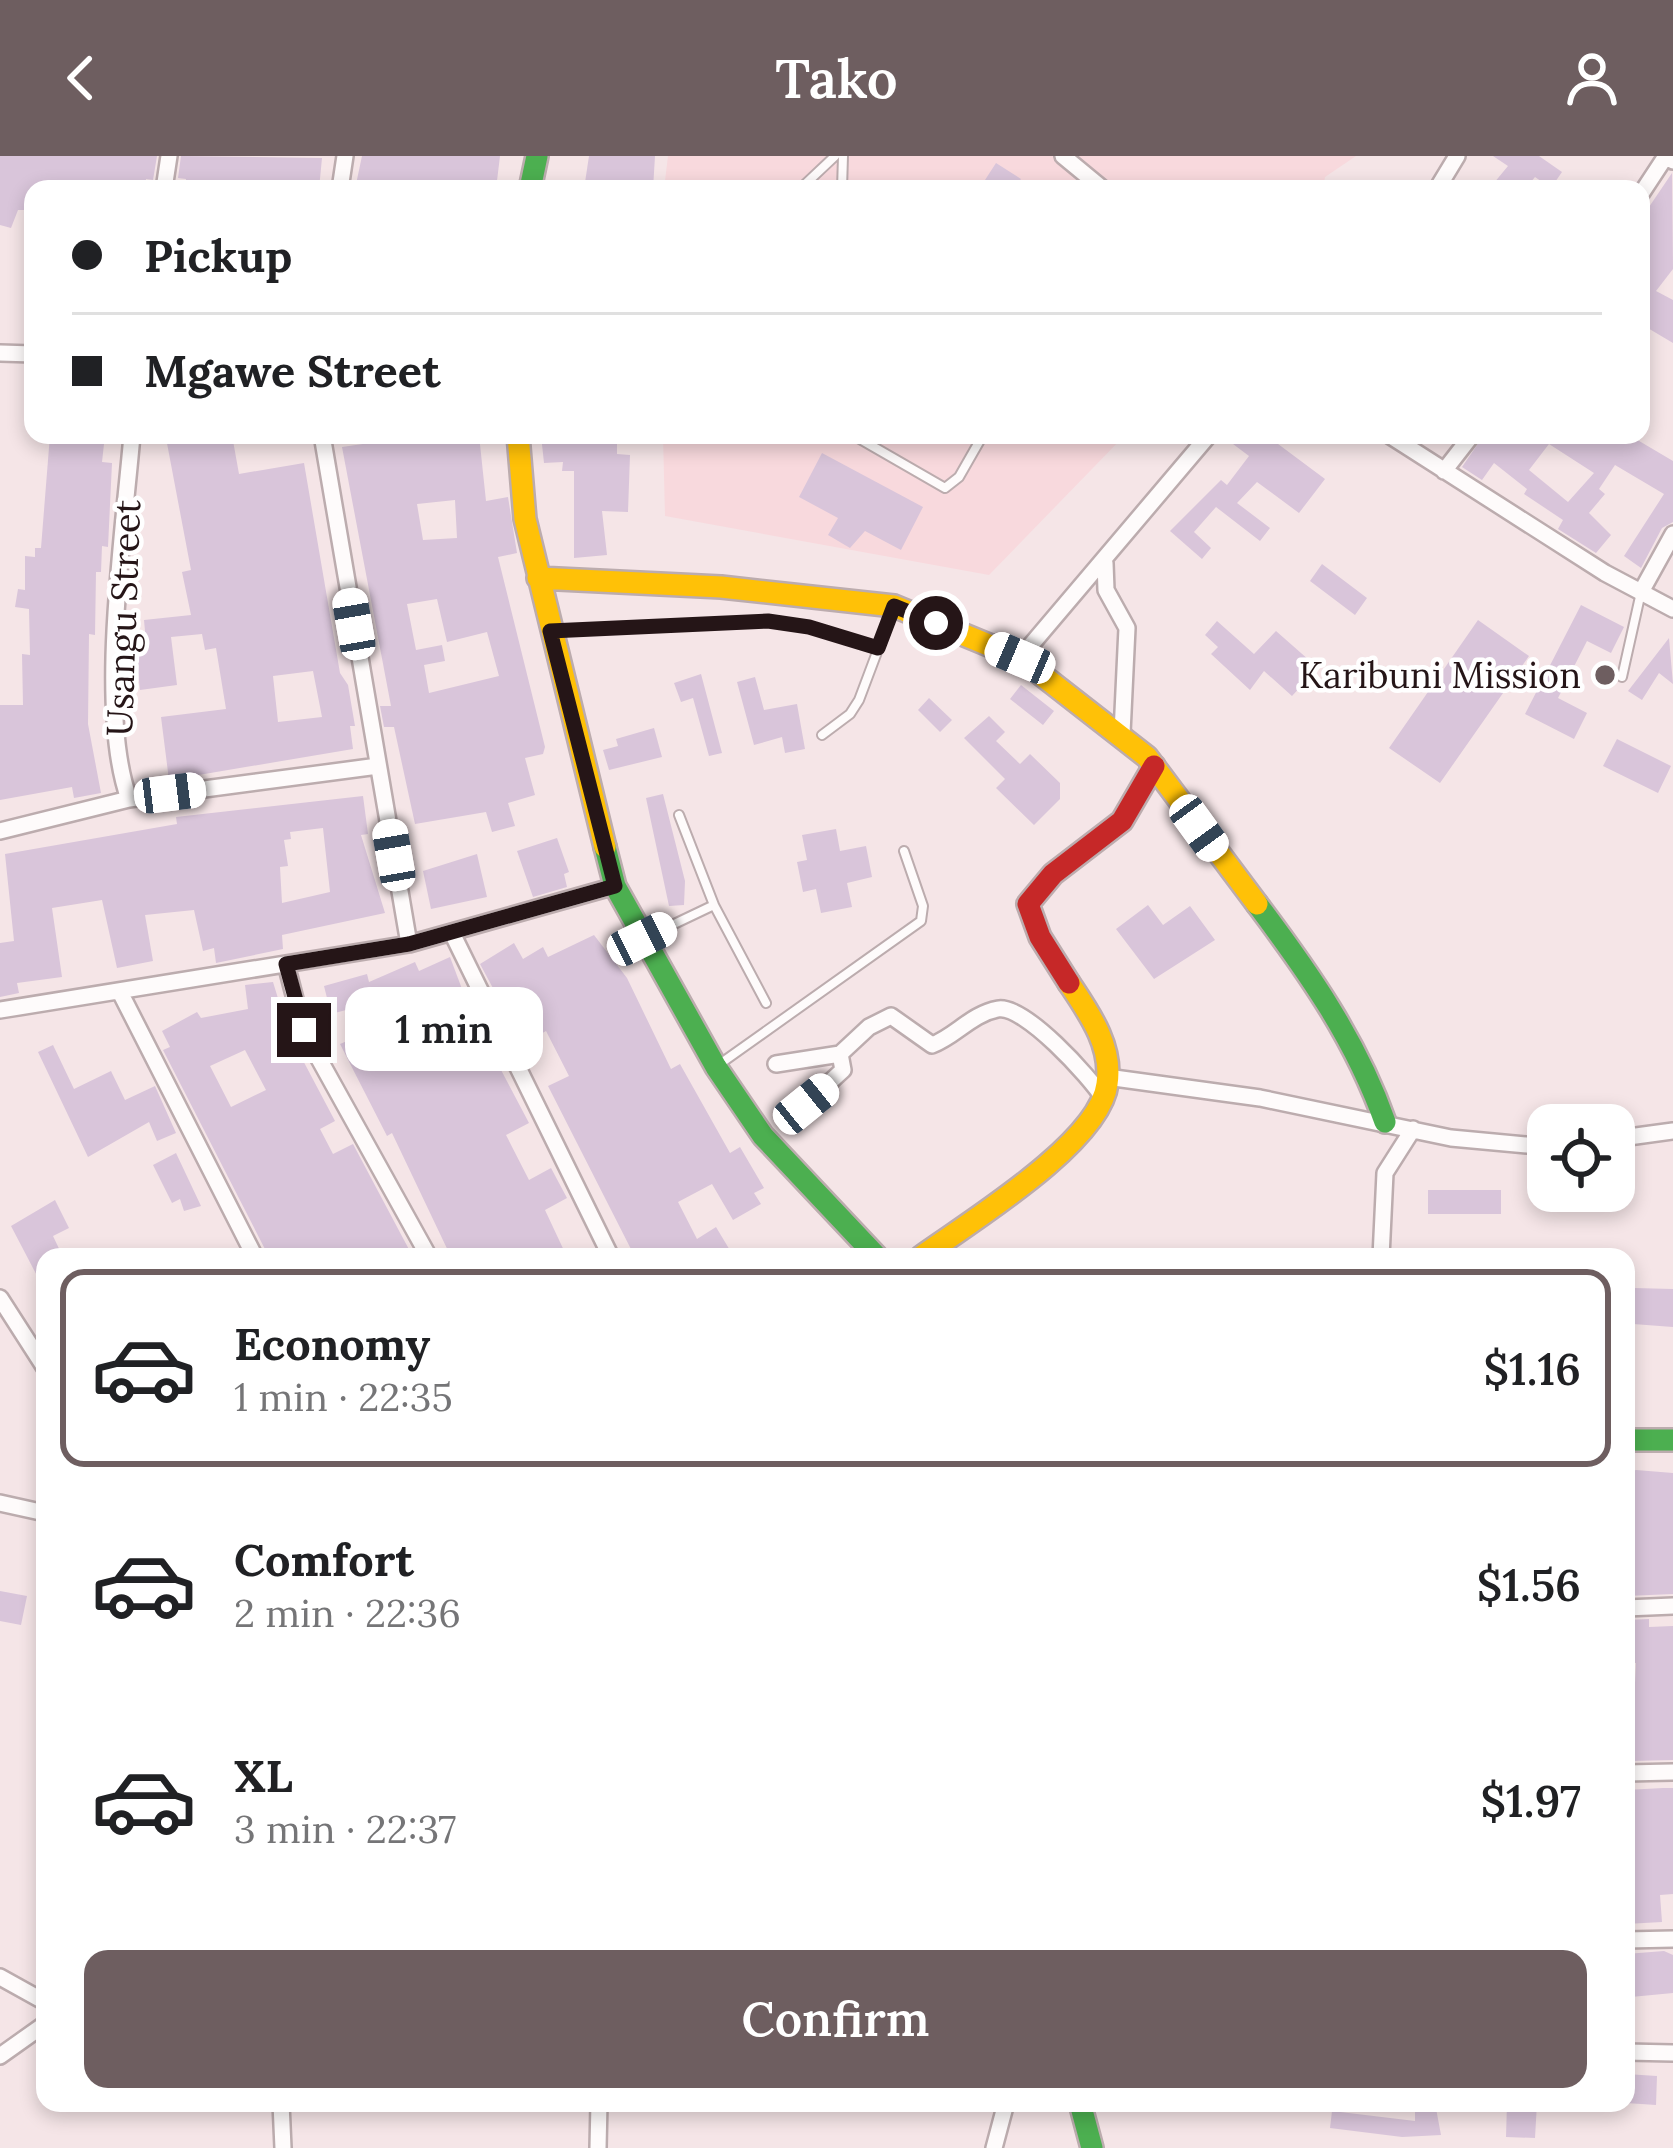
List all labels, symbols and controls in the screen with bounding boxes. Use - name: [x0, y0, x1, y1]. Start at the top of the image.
- text: Tako: [775, 44, 898, 113]
- icon: back: [48, 45, 114, 111]
- icon: person: [1559, 45, 1625, 111]
- text: Pickup: [144, 227, 292, 284]
- text: Mgawe Street: [144, 342, 441, 399]
- street label: Usangu Street: [96, 499, 150, 737]
- car: [330, 585, 378, 663]
- route start: [909, 596, 963, 650]
- car: [980, 627, 1060, 689]
- place label: Karibuni Mission: [1299, 652, 1581, 698]
- marker: Karibuni Mission: [1592, 662, 1618, 688]
- car: [132, 771, 208, 815]
- car: [1163, 788, 1235, 868]
- car: [370, 816, 418, 894]
- car: [602, 907, 682, 971]
- callout: 1 min: [346, 988, 544, 1072]
- route end: [277, 1003, 331, 1057]
- text: 1 min: [395, 1004, 493, 1054]
- car: [767, 1067, 845, 1141]
- map controls: [1527, 1104, 1635, 1212]
- button: locate: [1527, 1104, 1635, 1212]
- icon: car: [90, 1314, 198, 1422]
- text: Economy: [234, 1315, 430, 1372]
- text: $1.16: [1484, 1340, 1581, 1397]
- text: 1 min · 22:35: [234, 1372, 453, 1422]
- icon: car: [90, 1530, 198, 1638]
- text: Comfort: [234, 1531, 414, 1588]
- text: $1.56: [1477, 1556, 1581, 1613]
- text: 2 min · 22:36: [234, 1588, 461, 1638]
- icon: car: [90, 1746, 198, 1854]
- text: XL: [234, 1747, 293, 1804]
- text: $1.97: [1481, 1772, 1581, 1829]
- text: 3 min · 22:37: [234, 1804, 456, 1854]
- button: Confirm: [84, 1950, 1587, 2088]

